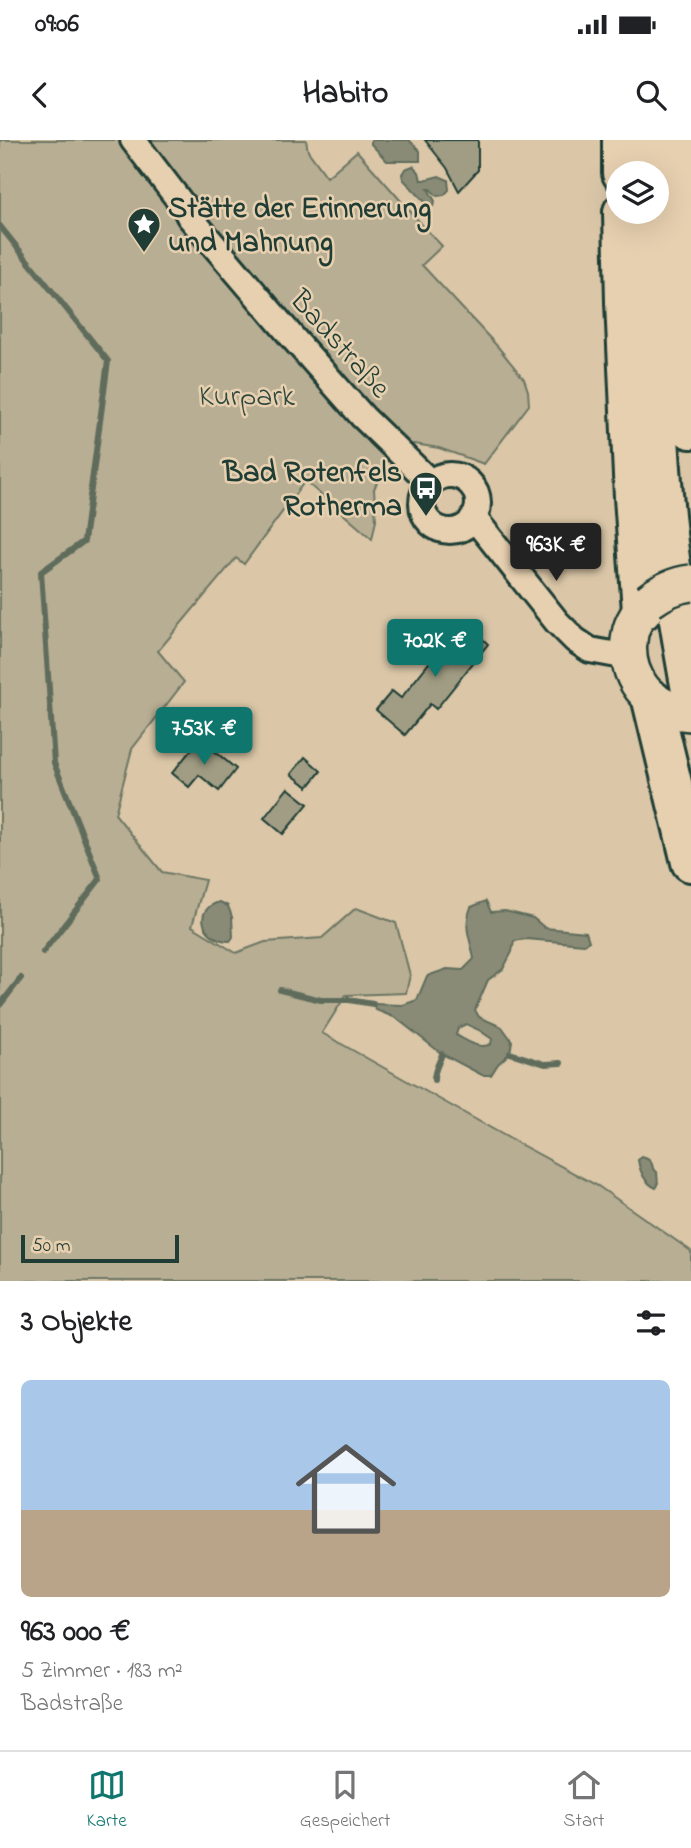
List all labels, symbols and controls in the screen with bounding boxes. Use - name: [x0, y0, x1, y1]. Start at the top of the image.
- text: 09:06: [35, 6, 79, 44]
- text: Habito: [303, 71, 388, 118]
- icon: back: [21, 76, 59, 114]
- icon: search: [632, 76, 670, 114]
- map controls: [606, 161, 669, 224]
- button: layers: [606, 161, 669, 224]
- place label: Stätte der Erinnerung und Mahnung: [168, 188, 431, 267]
- place icon: Stätte der Erinnerung und Mahnung: [125, 205, 163, 254]
- street label: Badstraße: [277, 280, 400, 410]
- park label: Kurpark: [199, 376, 296, 420]
- place label: Bad Rotenfels Rotherma: [221, 452, 402, 530]
- bus stop icon: Bad Rotenfels Rotherma: [407, 469, 445, 518]
- pin: 963K €: [499, 524, 613, 583]
- text: 963K €: [526, 529, 586, 562]
- pin: 702K €: [378, 620, 492, 679]
- text: 702K €: [403, 625, 467, 658]
- pin: 753K €: [147, 708, 261, 767]
- text: 753K €: [171, 713, 237, 746]
- scale bar: [21, 1232, 178, 1264]
- text: 50 m: [32, 1233, 71, 1260]
- text: 3 Objekte: [21, 1301, 132, 1345]
- icon: filters: [632, 1304, 670, 1342]
- icon: home: [283, 1426, 409, 1552]
- text: 963 000 €: [21, 1611, 130, 1655]
- text: 5 Zimmer · 183 m²: [21, 1655, 183, 1688]
- text: Badstraße: [21, 1688, 123, 1721]
- tab: Karte: [86, 1766, 127, 1835]
- tab: Gespeichert: [300, 1766, 390, 1835]
- tab: Start: [563, 1766, 604, 1835]

